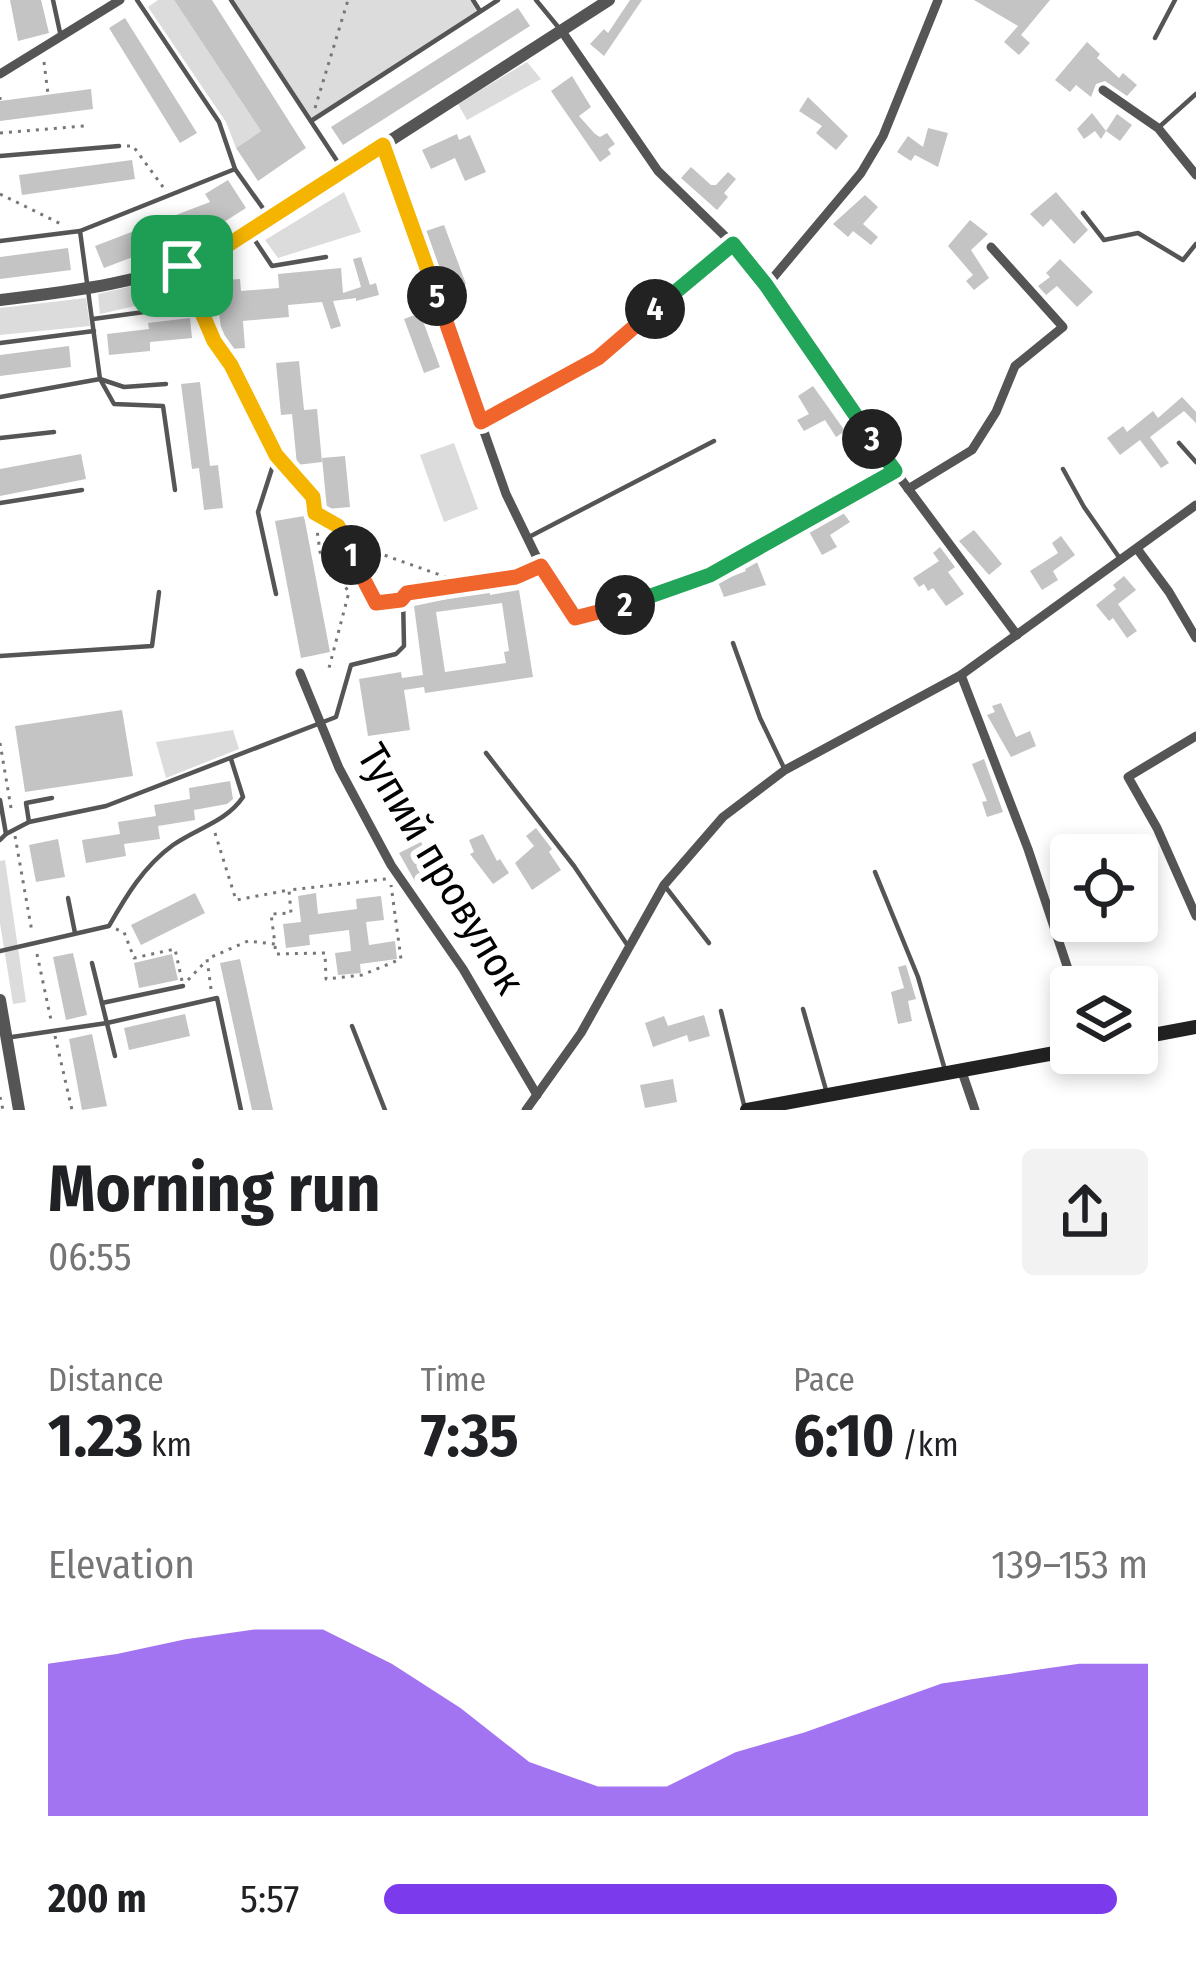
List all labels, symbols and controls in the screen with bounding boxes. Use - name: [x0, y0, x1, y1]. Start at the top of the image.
- pin: [131, 215, 233, 317]
- icon: arrive: [149, 233, 215, 299]
- pin: 5: [407, 266, 467, 326]
- text: 5: [429, 276, 445, 316]
- pin: 4: [625, 279, 685, 339]
- text: 4: [647, 289, 663, 329]
- pin: 3: [842, 409, 902, 469]
- text: 3: [864, 419, 880, 459]
- pin: 1: [321, 525, 381, 585]
- text: 1: [344, 535, 358, 575]
- pin: 2: [595, 575, 655, 635]
- text: 2: [617, 585, 633, 625]
- street label: Тупий провулок: [347, 735, 535, 1003]
- map controls: [1050, 834, 1158, 1074]
- button: locate: [1050, 834, 1158, 942]
- button: layers: [1050, 966, 1158, 1074]
- text: Morning run: [48, 1149, 381, 1228]
- button: share: [1022, 1149, 1148, 1275]
- text: 06:55: [48, 1234, 132, 1280]
- text: Distance: [48, 1360, 164, 1400]
- text: Time: [421, 1360, 486, 1400]
- text: Pace: [793, 1360, 855, 1400]
- text: 1.23: [48, 1400, 143, 1472]
- text: 7:35: [421, 1400, 519, 1472]
- text: 6:10: [793, 1400, 895, 1472]
- text: km: [143, 1425, 192, 1465]
- text: /km: [895, 1425, 959, 1465]
- text: Elevation: [48, 1542, 195, 1588]
- text: 139–153 m: [991, 1542, 1148, 1588]
- text: 200 m: [48, 1876, 147, 1922]
- text: 5:57: [240, 1876, 299, 1922]

